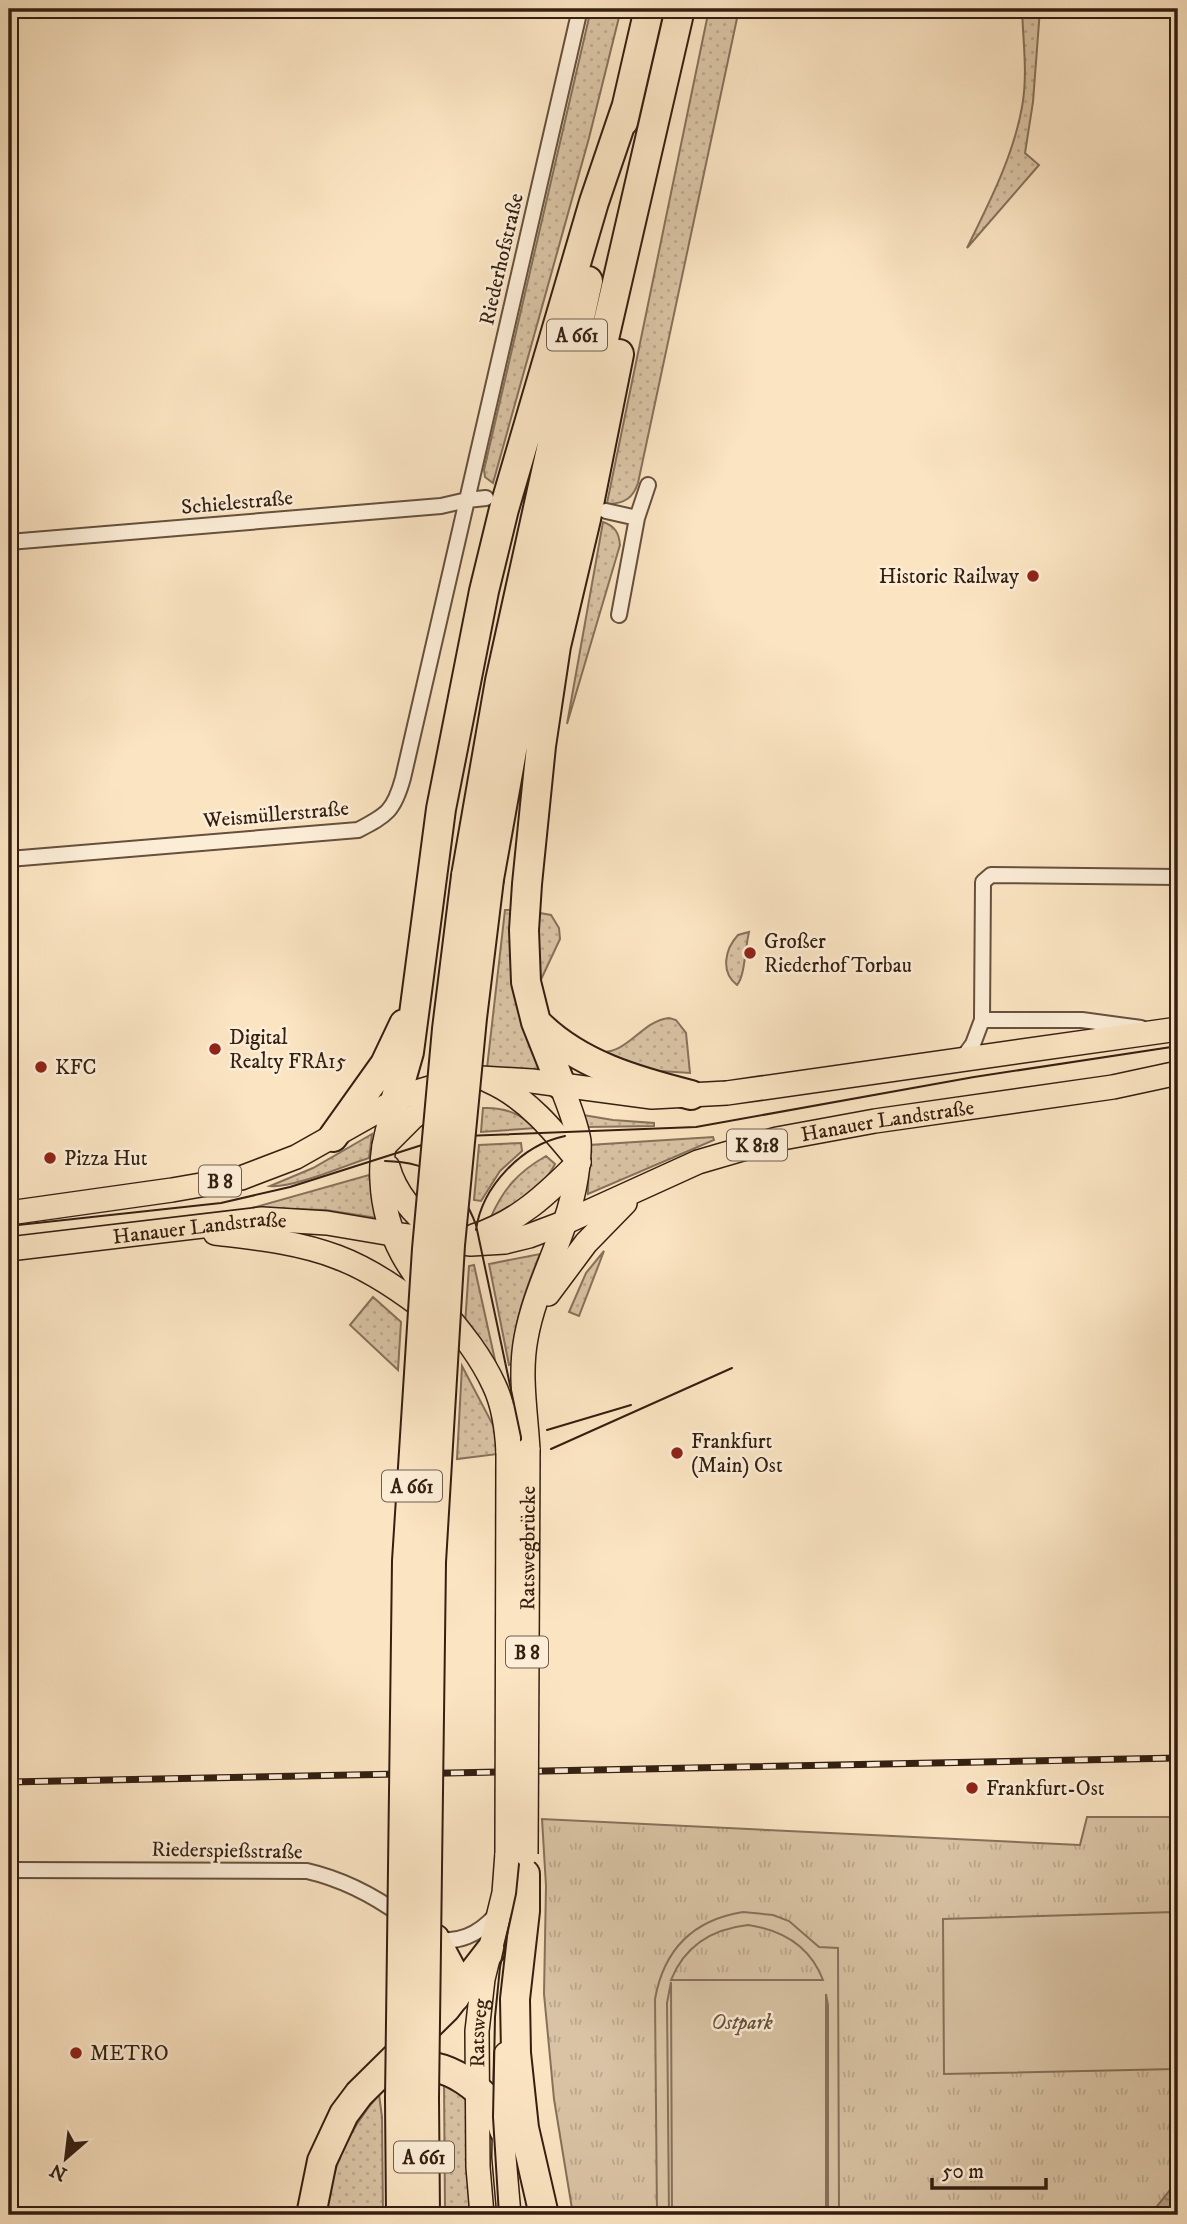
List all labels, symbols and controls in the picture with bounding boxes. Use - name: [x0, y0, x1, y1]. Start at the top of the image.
- street label: Riederhofstraße: [474, 190, 530, 328]
- road number: A 661: [547, 320, 607, 350]
- street label: Schielestraße: [180, 485, 294, 521]
- place label: Historic Railway: [879, 564, 1020, 590]
- marker: Historic Railway: [1025, 568, 1041, 584]
- street label: Weismüllerstraße: [201, 796, 350, 834]
- place label: Großer Riederhof Torbau: [764, 929, 912, 979]
- marker: Großer Riederhof Torbau: [742, 945, 758, 961]
- place label: Digital Realty FRA15: [229, 1025, 346, 1075]
- marker: Digital Realty FRA15: [207, 1041, 223, 1057]
- place label: KFC: [55, 1055, 97, 1081]
- marker: KFC: [33, 1059, 49, 1075]
- street label: Hanauer Landstraße: [799, 1095, 976, 1148]
- road number: K 818: [727, 1130, 787, 1161]
- place label: Pizza Hut: [64, 1146, 148, 1172]
- marker: Pizza Hut: [42, 1150, 58, 1166]
- road number: B 8: [199, 1166, 241, 1196]
- street label: Hanauer Landstraße: [111, 1207, 288, 1251]
- place label: Frankfurt (Main) Ost: [691, 1429, 783, 1479]
- marker: Frankfurt (Main) Ost: [669, 1445, 685, 1461]
- road number: A 661: [382, 1470, 442, 1502]
- street label: Ratswegbrücke: [515, 1485, 542, 1610]
- road number: B 8: [506, 1636, 548, 1668]
- place label: Frankfurt-Ost: [986, 1776, 1105, 1802]
- marker: Frankfurt-Ost: [964, 1780, 980, 1796]
- street label: Riederspießstraße: [151, 1837, 303, 1865]
- street label: Ratsweg: [465, 1997, 495, 2068]
- park label: Ostpark: [711, 2010, 773, 2036]
- place label: METRO: [90, 2041, 169, 2067]
- marker: METRO: [68, 2045, 84, 2061]
- north arrow: [32, 2122, 102, 2192]
- road number: A 661: [394, 2142, 454, 2172]
- scale bar: [932, 2147, 1045, 2191]
- text: N: [46, 2158, 71, 2186]
- text: 50 m: [942, 2159, 984, 2185]

